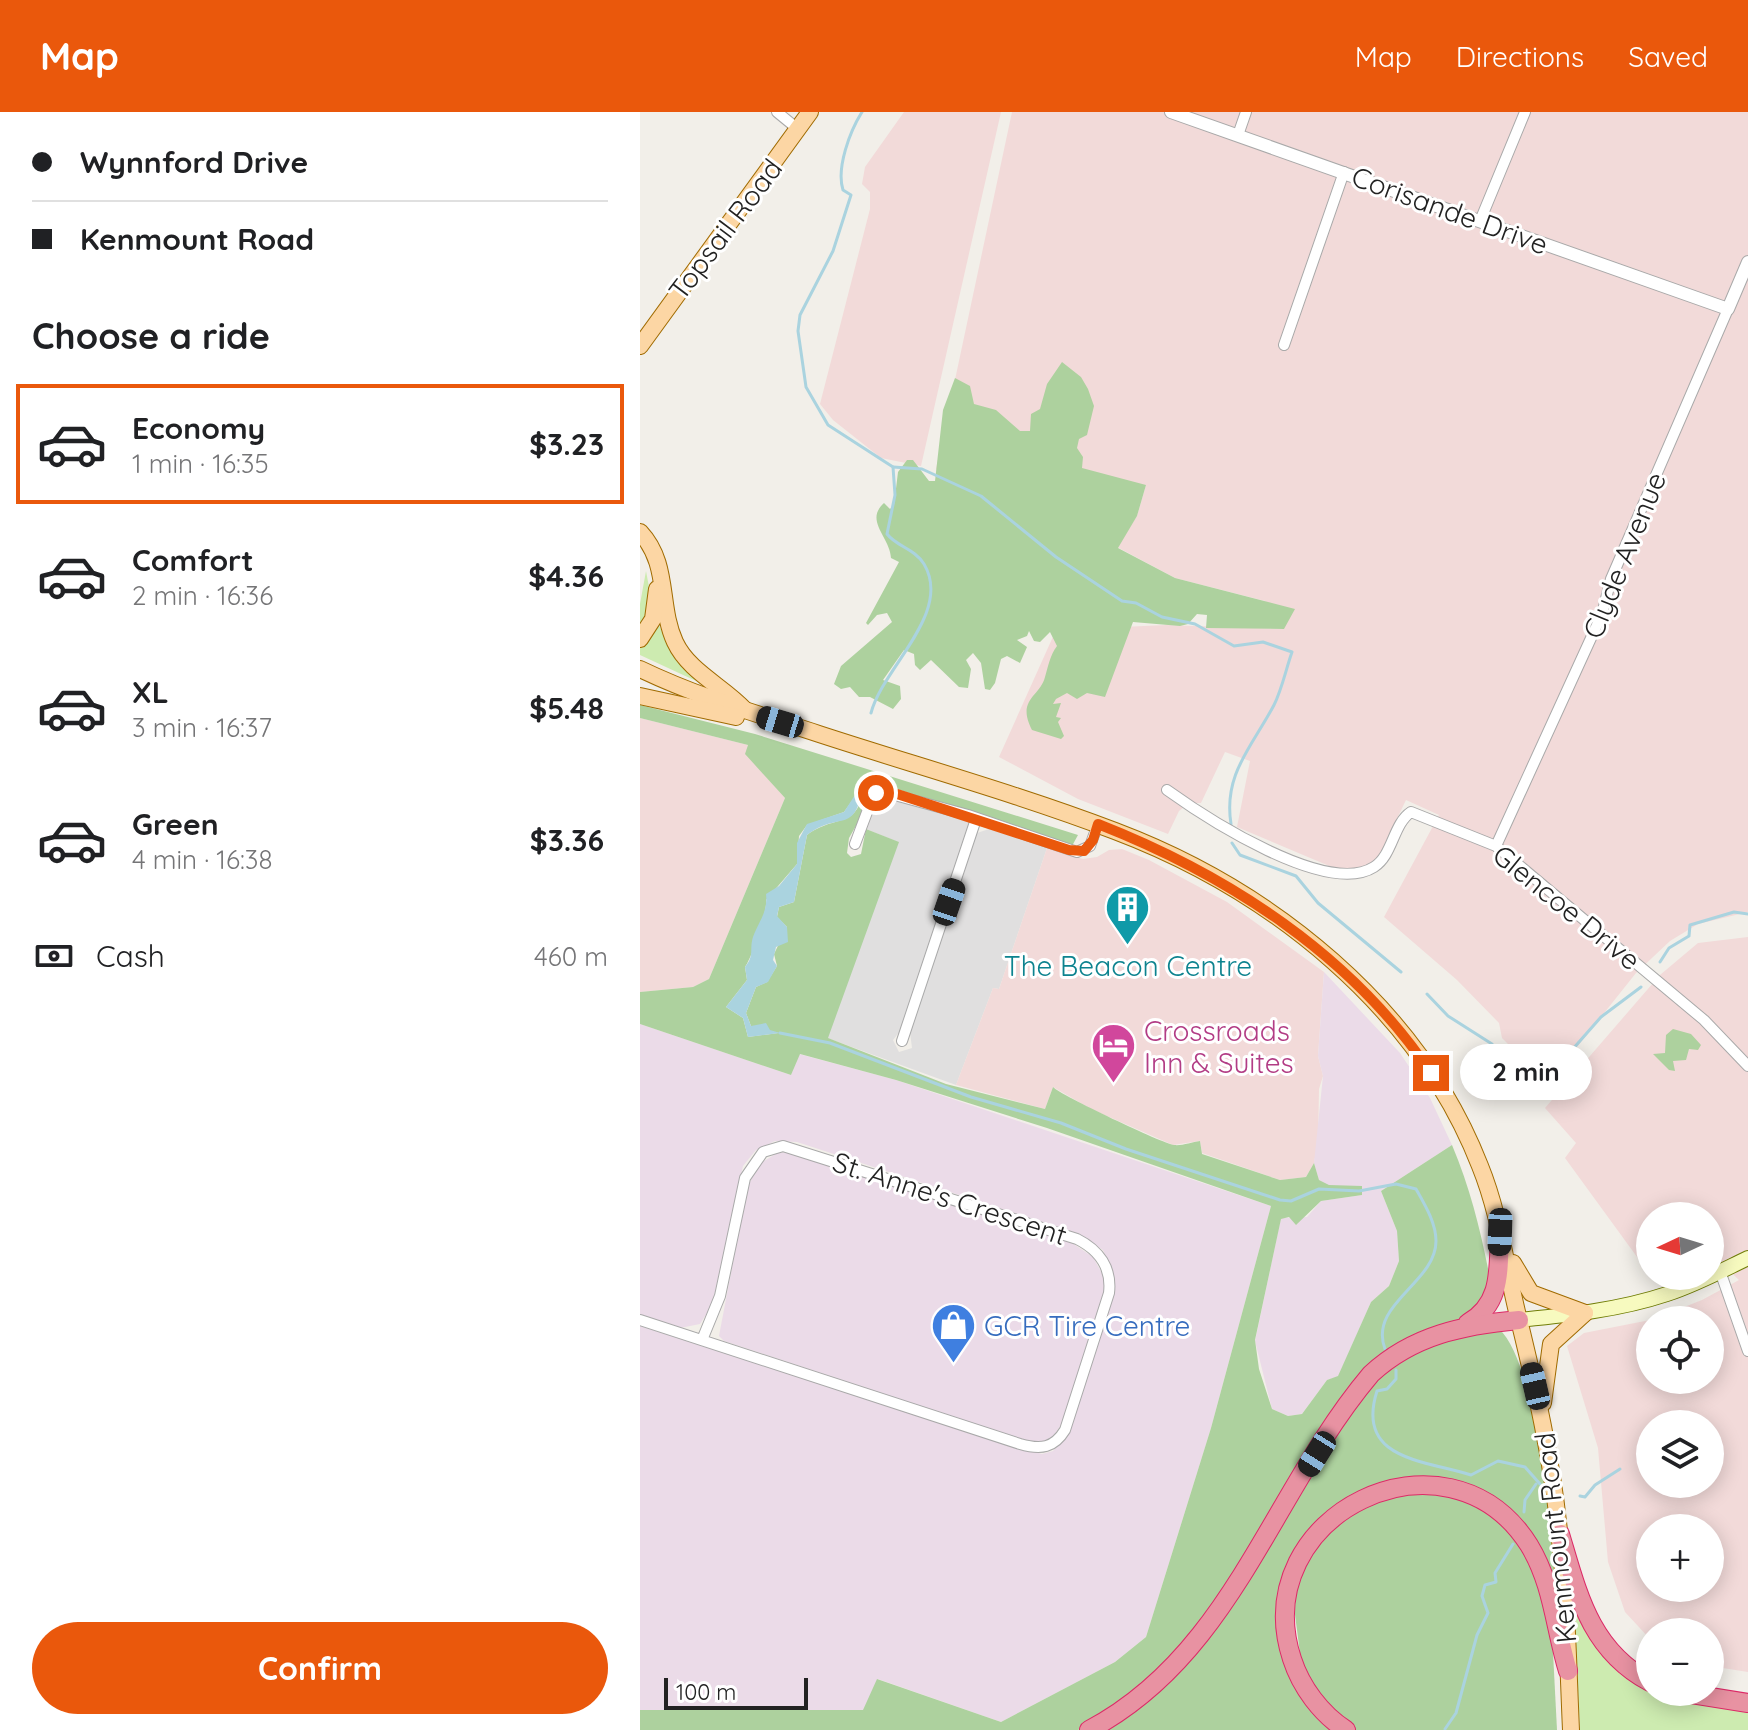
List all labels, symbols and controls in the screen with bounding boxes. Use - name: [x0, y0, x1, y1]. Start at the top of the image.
- text: Map: [40, 32, 119, 80]
- text: Map: [1355, 39, 1412, 74]
- text: Directions: [1456, 39, 1584, 74]
- text: Saved: [1628, 39, 1708, 74]
- text: Wynnford Drive: [80, 143, 308, 181]
- street label: Topsail Road: [661, 152, 789, 306]
- street label: Corisande Drive: [1347, 158, 1553, 262]
- text: Kenmount Road: [80, 220, 314, 258]
- text: Choose a ride: [32, 313, 270, 358]
- icon: car: [36, 408, 108, 480]
- text: Economy: [132, 409, 265, 447]
- text: $3.23: [529, 425, 604, 463]
- text: 1 min · 16:35: [132, 447, 269, 480]
- street label: Clyde Avenue: [1575, 467, 1673, 643]
- icon: car: [36, 540, 108, 612]
- text: Comfort: [132, 541, 253, 579]
- text: $4.36: [528, 557, 604, 595]
- text: 2 min · 16:36: [132, 579, 273, 612]
- icon: car: [36, 672, 108, 744]
- text: XL: [132, 673, 169, 711]
- text: $5.48: [529, 689, 604, 727]
- car: [754, 704, 806, 740]
- text: 3 min · 16:37: [132, 711, 272, 744]
- route start: [858, 775, 894, 811]
- icon: car: [36, 804, 108, 876]
- text: Green: [132, 805, 219, 843]
- text: $3.36: [530, 821, 604, 859]
- street label: Glencoe Drive: [1486, 837, 1648, 977]
- text: 4 min · 16:38: [132, 843, 273, 876]
- car: [930, 875, 968, 929]
- building icon: The Beacon Centre: [1104, 884, 1152, 947]
- icon: cash: [32, 934, 76, 978]
- text: Cash: [96, 937, 165, 975]
- text: 460 m: [534, 940, 608, 973]
- place label: The Beacon Centre: [1004, 948, 1252, 983]
- place label: Crossroads Inn & Suites: [1144, 1013, 1294, 1080]
- hotel icon: Crossroads Inn & Suites: [1089, 1022, 1137, 1085]
- callout: 2 min: [1459, 1045, 1591, 1101]
- route end: [1413, 1055, 1449, 1091]
- text: 2 min: [1492, 1055, 1560, 1088]
- street label: St. Anne's Crescent: [829, 1144, 1071, 1252]
- north arrow: [1636, 1202, 1724, 1290]
- map controls: [1636, 1202, 1724, 1706]
- car: [1487, 1208, 1513, 1256]
- shop icon: GCR Tire Centre: [929, 1301, 977, 1364]
- button: locate: [1636, 1306, 1724, 1394]
- place label: GCR Tire Centre: [984, 1308, 1190, 1343]
- car: [1518, 1360, 1552, 1412]
- button: layers: [1636, 1410, 1724, 1498]
- car: [1294, 1427, 1340, 1481]
- street label: Kenmount Road: [1527, 1431, 1583, 1645]
- button: +: [1636, 1514, 1724, 1602]
- button: −: [1636, 1618, 1724, 1706]
- button: Confirm: [32, 1622, 608, 1714]
- scale bar: [664, 1674, 808, 1710]
- text: 100 m: [676, 1678, 736, 1706]

